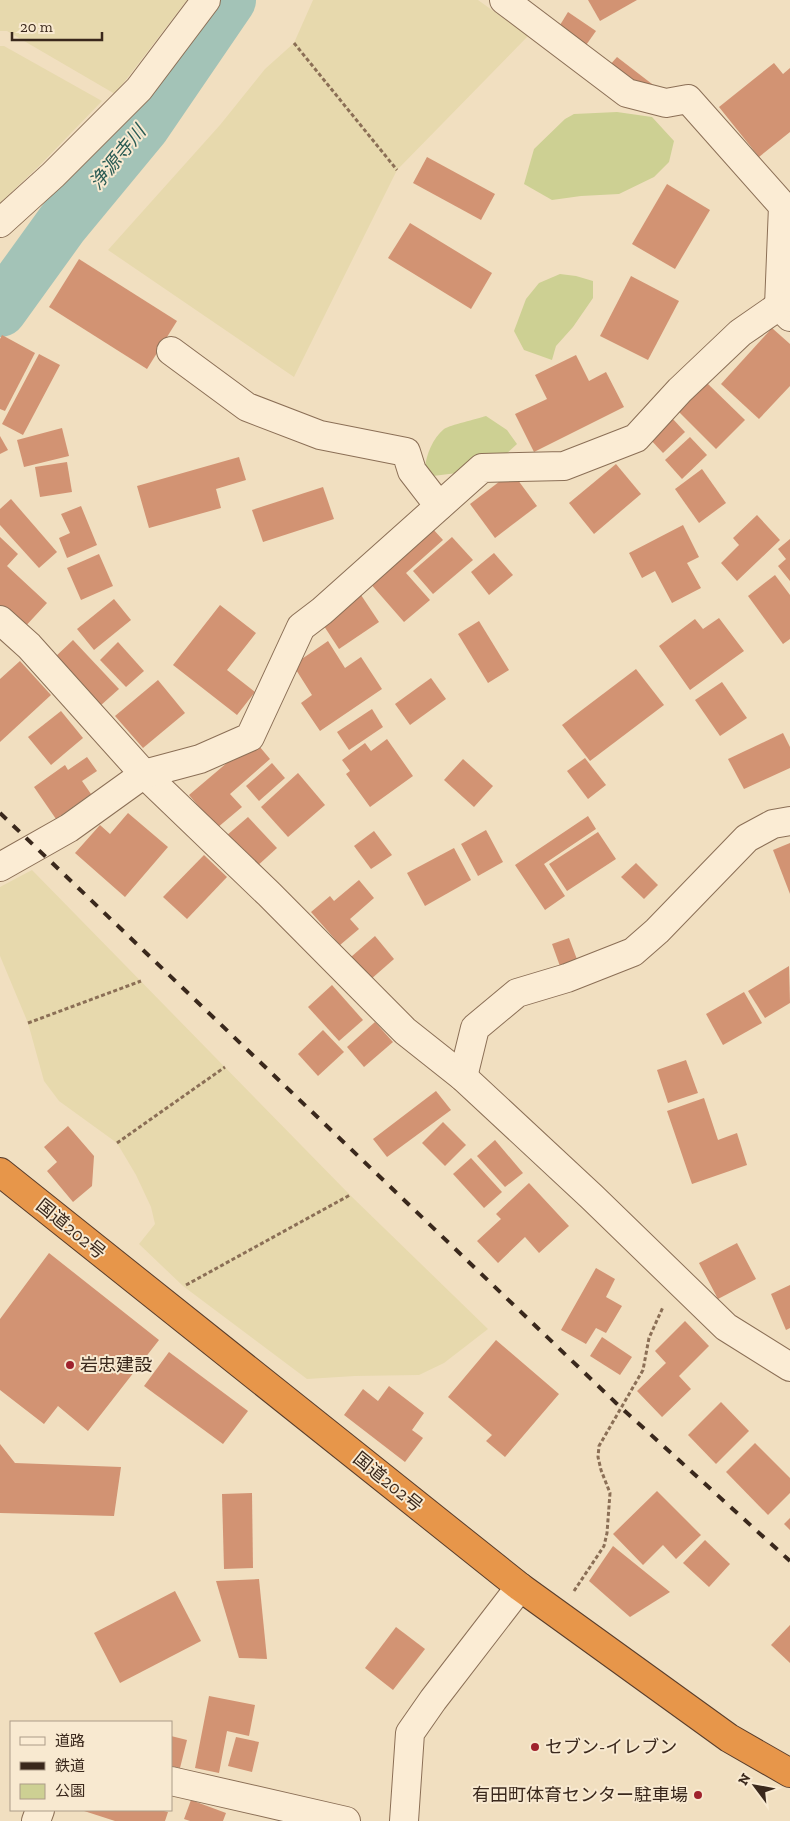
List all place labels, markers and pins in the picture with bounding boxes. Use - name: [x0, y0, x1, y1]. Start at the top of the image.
- place label: 岩忠建設: [80, 1354, 152, 1376]
- marker: 岩忠建設: [64, 1359, 76, 1371]
- place label: セブン-イレブン: [545, 1736, 677, 1758]
- marker: セブン-イレブン: [529, 1741, 541, 1753]
- place label: 有田町体育センター駐車場: [472, 1784, 688, 1806]
- marker: 有田町体育センター駐車場: [692, 1789, 704, 1801]

